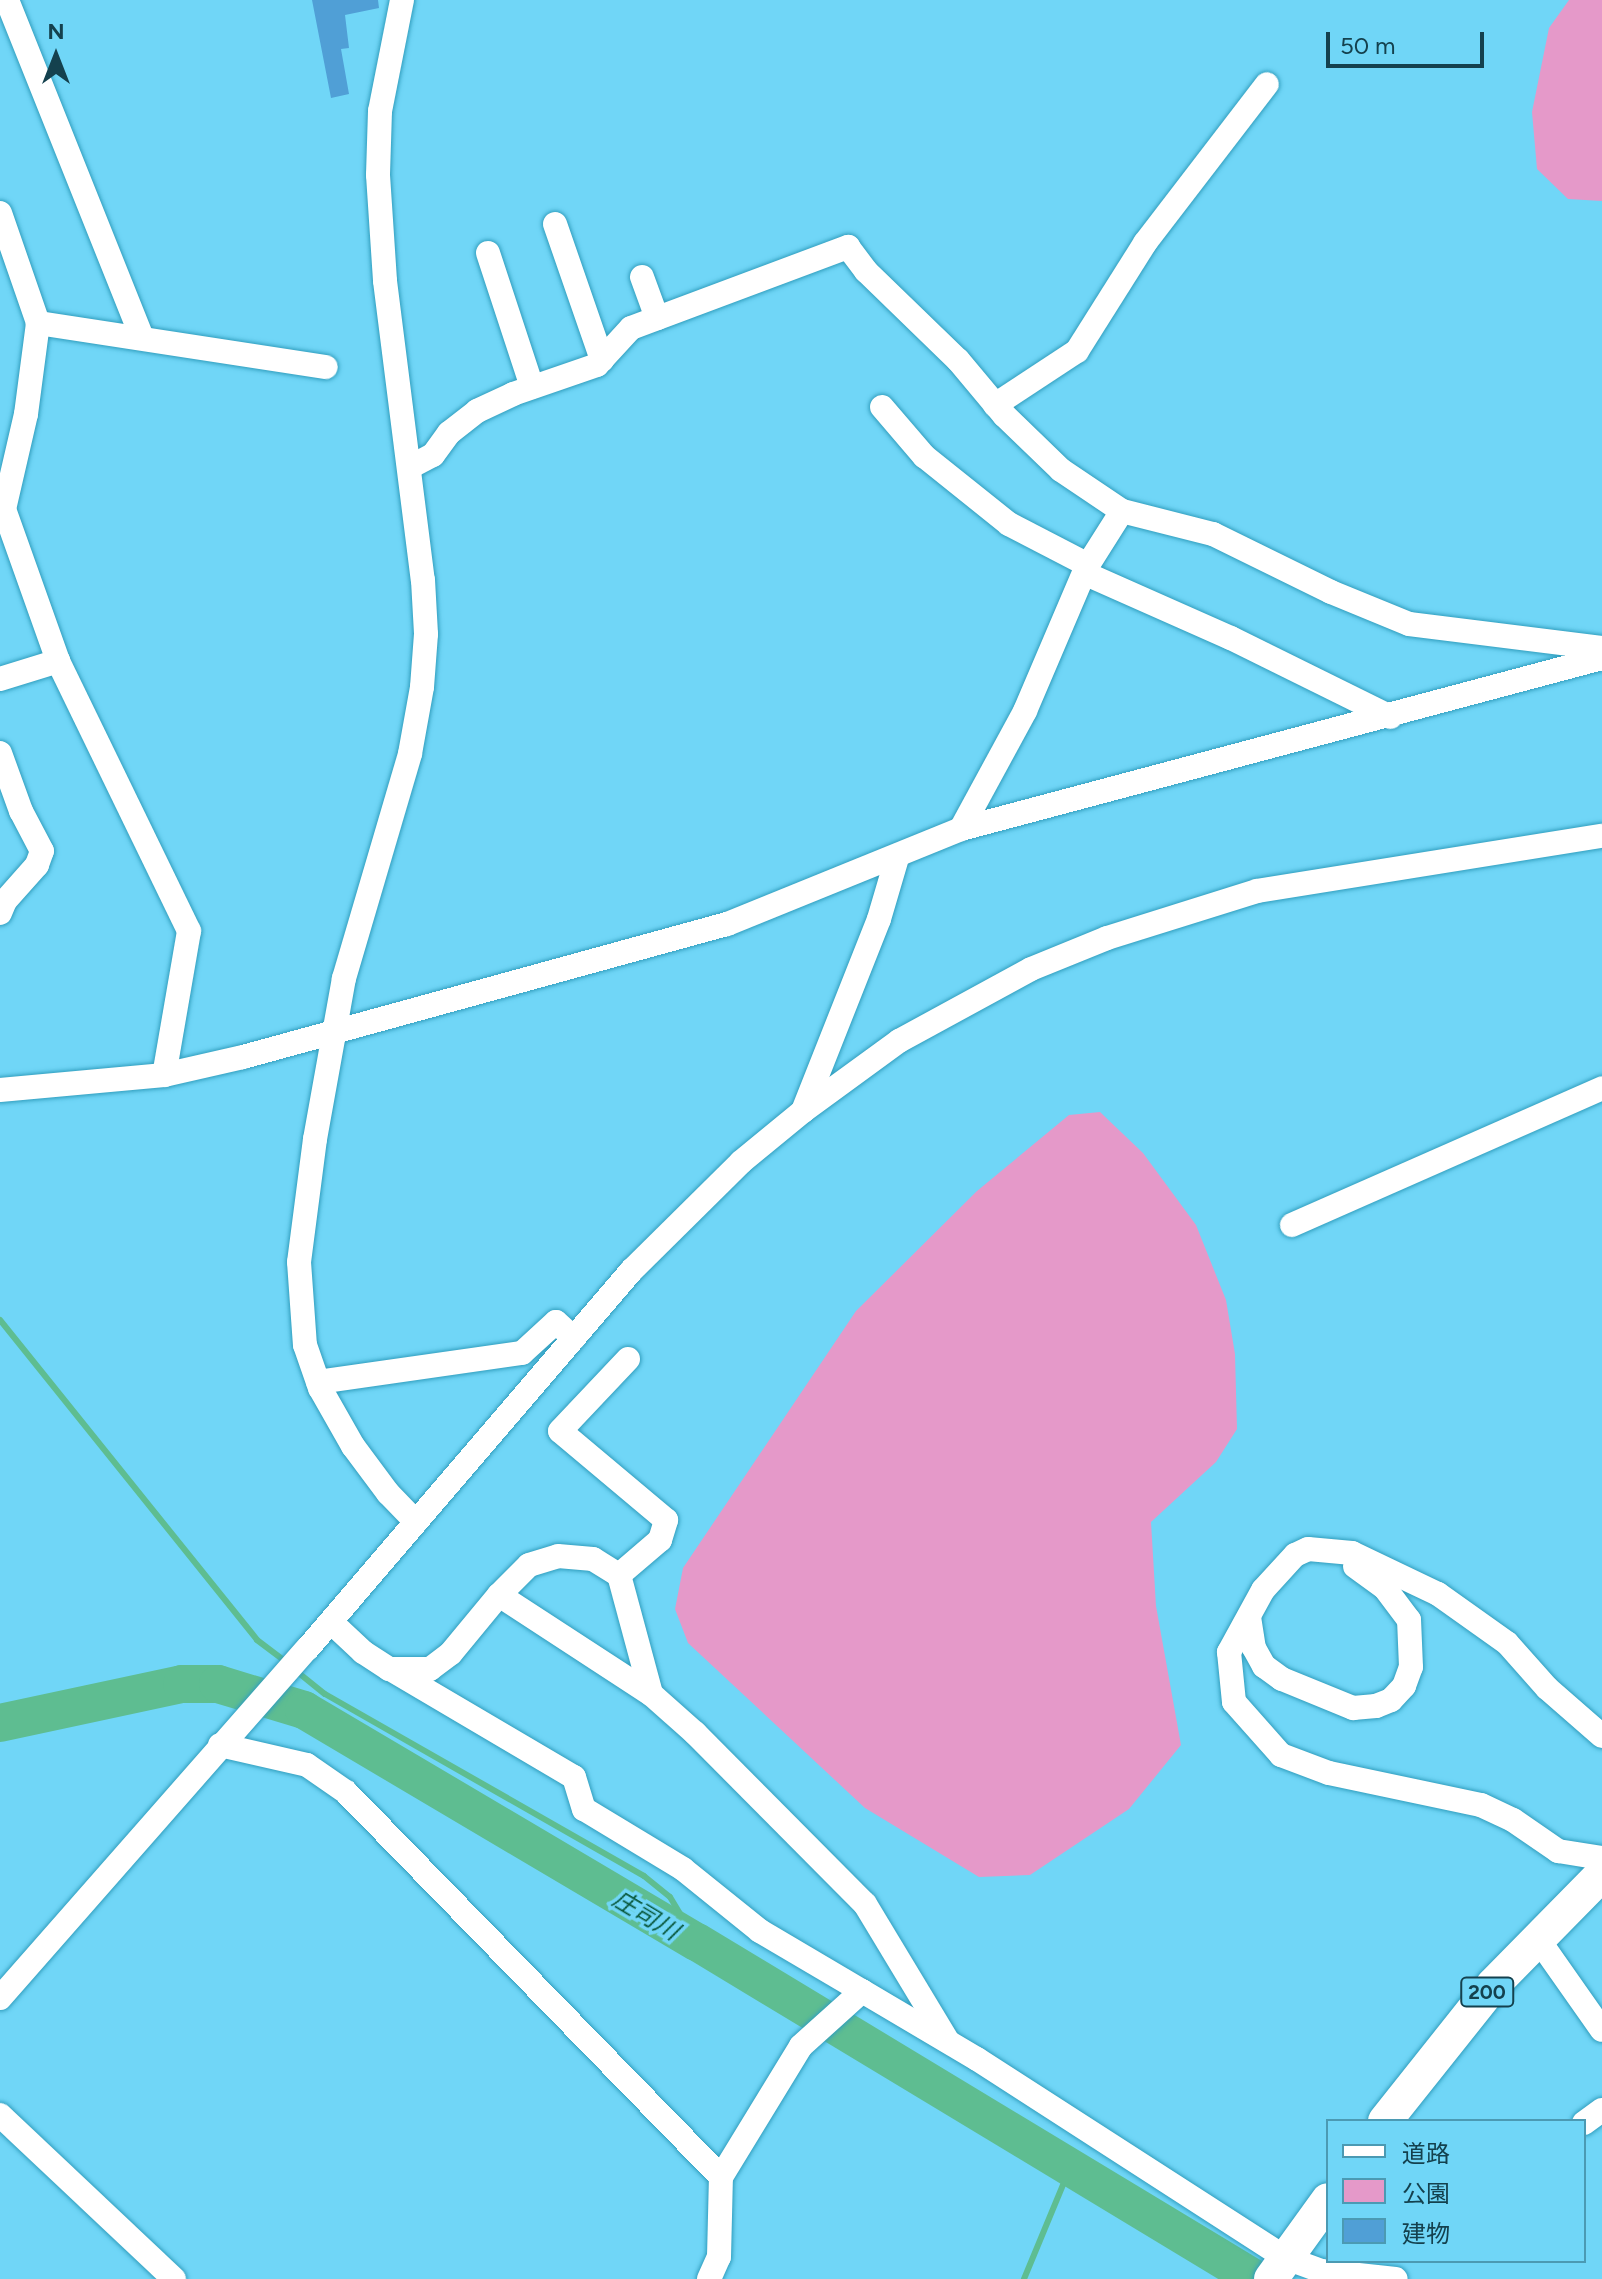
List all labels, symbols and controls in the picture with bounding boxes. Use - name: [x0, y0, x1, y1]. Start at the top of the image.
- north arrow: [16, 16, 96, 96]
- scale bar: [1330, 16, 1488, 66]
- text: N: [47, 18, 65, 45]
- text: 50 m: [1340, 31, 1396, 60]
- water label: 庄司川: [608, 1884, 684, 1946]
- road number: 200: [1459, 1976, 1515, 2008]
- legend: [1326, 2119, 1586, 2263]
- text: 道路: [1402, 2139, 1450, 2168]
- text: 公園: [1402, 2179, 1450, 2208]
- text: 建物: [1402, 2219, 1450, 2248]

